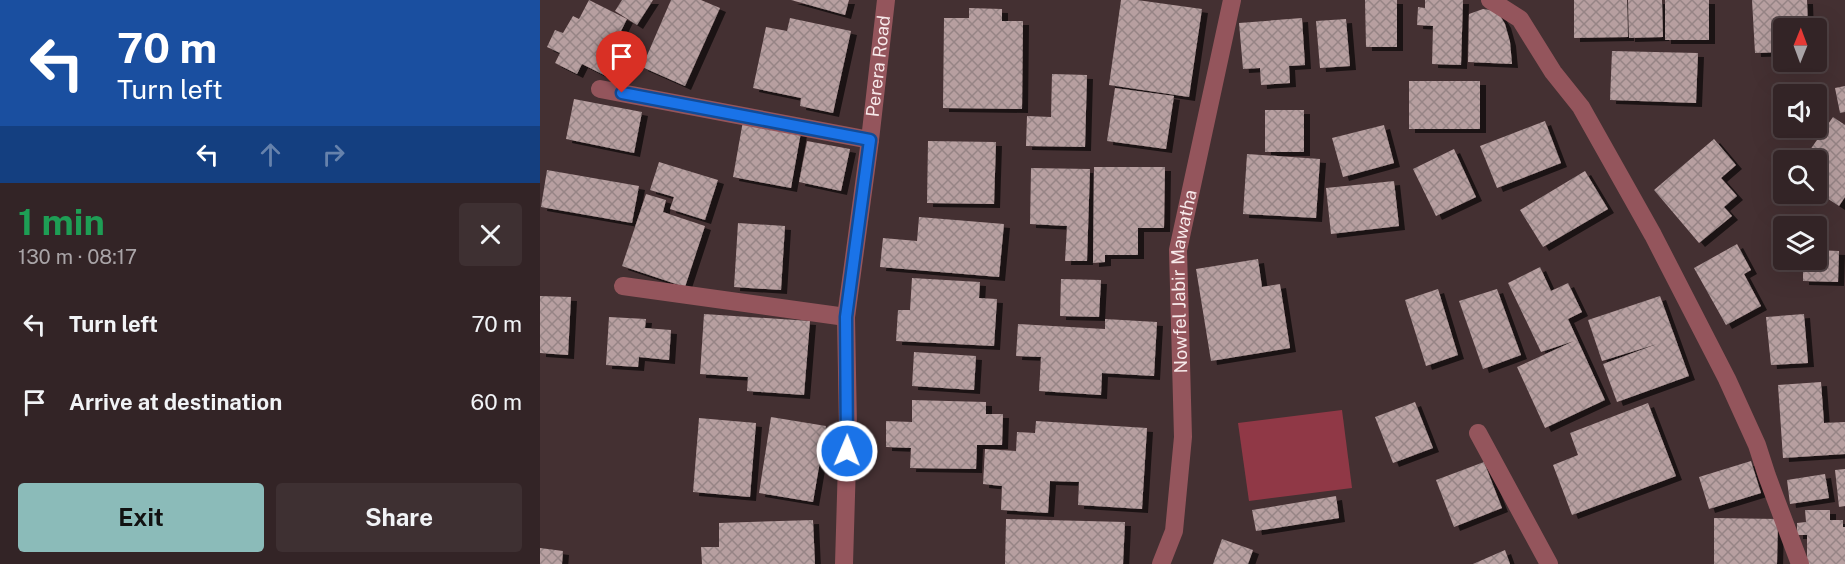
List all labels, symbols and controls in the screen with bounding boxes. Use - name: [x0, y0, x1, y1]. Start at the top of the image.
- street label: Perera Road: [862, 14, 894, 118]
- north arrow: [1773, 18, 1827, 72]
- map controls: [1773, 18, 1827, 270]
- text: 70 m: [117, 23, 217, 72]
- icon: left: [18, 24, 96, 102]
- pin: [596, 31, 647, 93]
- icon: arrive: [605, 40, 638, 73]
- text: Turn left: [117, 73, 223, 105]
- button: sound: [1773, 84, 1827, 138]
- icon: left: [191, 138, 224, 171]
- icon: ahead: [254, 138, 287, 171]
- icon: right: [317, 138, 350, 171]
- button: search: [1773, 150, 1827, 204]
- street label: Nowfel Jabir Mawatha: [1167, 188, 1201, 374]
- text: 1 min: [18, 201, 105, 243]
- button: close: [459, 203, 522, 266]
- button: layers: [1773, 216, 1827, 270]
- text: 130 m · 08:17: [18, 245, 137, 269]
- icon: left: [18, 308, 51, 341]
- text: Turn left: [69, 311, 158, 337]
- text: 70 m: [471, 311, 522, 337]
- icon: arrive: [18, 386, 51, 419]
- text: Arrive at destination: [69, 389, 282, 415]
- text: 60 m: [471, 389, 522, 415]
- position arrow: [815, 419, 879, 483]
- button: Exit: [18, 483, 264, 552]
- button: Share: [276, 483, 522, 552]

